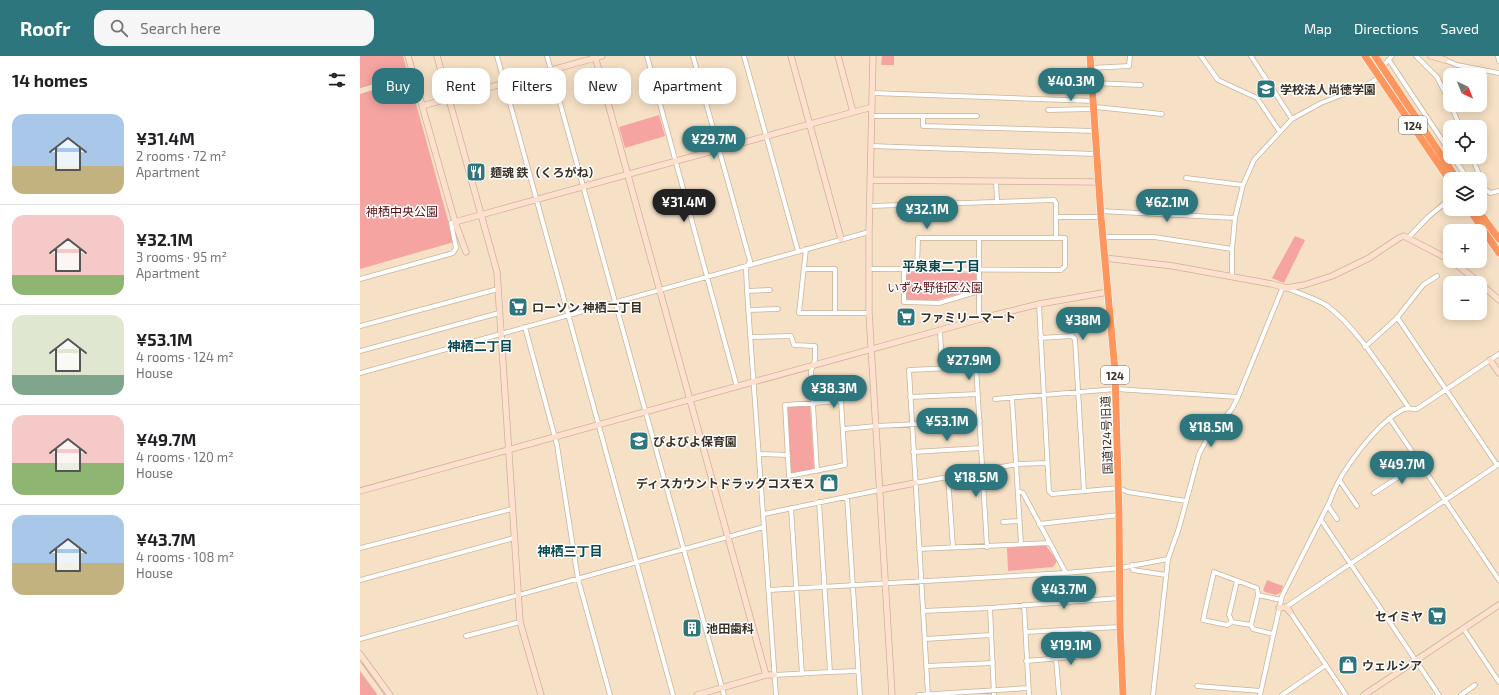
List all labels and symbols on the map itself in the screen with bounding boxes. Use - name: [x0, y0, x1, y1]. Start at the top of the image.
- pin: ¥40.3M: [1038, 68, 1104, 102]
- north arrow: [1443, 68, 1487, 112]
- school or university icon: 学校法人尚徳学園: [1255, 78, 1277, 100]
- place label: 学校法人尚徳学園: [1280, 82, 1376, 96]
- road number: 124: [1399, 116, 1427, 134]
- pin: ¥29.7M: [681, 126, 747, 160]
- restaurant icon: 麺魂 鉄（くろがね）: [465, 161, 487, 183]
- place label: 麺魂 鉄（くろがね）: [490, 165, 601, 179]
- pin: ¥31.4M: [651, 189, 717, 223]
- pin: ¥62.1M: [1134, 189, 1200, 223]
- pin: ¥32.1M: [894, 196, 960, 230]
- park label: 神栖中央公園: [366, 204, 438, 218]
- district label: 平泉東二丁目: [902, 258, 980, 274]
- park label: いずみ野街区公園: [887, 280, 983, 294]
- supermarket icon: ローソン 神栖二丁目: [507, 296, 529, 318]
- place label: ローソン 神栖二丁目: [532, 300, 643, 314]
- supermarket icon: ファミリーマート: [895, 306, 917, 328]
- pin: ¥38M: [1059, 307, 1107, 341]
- place label: ファミリーマート: [920, 310, 1016, 324]
- district label: 神栖二丁目: [447, 338, 513, 354]
- pin: ¥27.9M: [936, 347, 1002, 381]
- road number: 124: [1101, 366, 1129, 384]
- pin: ¥38.3M: [801, 375, 867, 409]
- street label: 国道124号旧道: [1098, 395, 1114, 475]
- pin: ¥53.1M: [914, 408, 980, 442]
- pin: ¥18.5M: [1178, 414, 1244, 448]
- school or university icon: ぴよびよ保育園: [628, 430, 650, 452]
- place label: ぴよびよ保育園: [653, 434, 737, 448]
- pin: ¥49.7M: [1369, 451, 1435, 485]
- pin: ¥18.5M: [943, 464, 1009, 498]
- shop icon: ディスカウントドラッグコスモス: [818, 472, 840, 494]
- place label: ディスカウントドラッグコスモス: [636, 476, 815, 490]
- district label: 神栖三丁目: [537, 543, 603, 559]
- pin: ¥43.7M: [1031, 576, 1097, 610]
- supermarket icon: セイミヤ: [1426, 605, 1448, 627]
- place label: セイミヤ: [1375, 609, 1423, 623]
- building icon: 池田歯科: [681, 617, 703, 639]
- place label: 池田歯科: [706, 621, 754, 635]
- pin: ¥19.1M: [1038, 632, 1104, 666]
- shop icon: ウェルシア: [1337, 654, 1359, 676]
- place label: ウェルシア: [1362, 658, 1422, 672]

